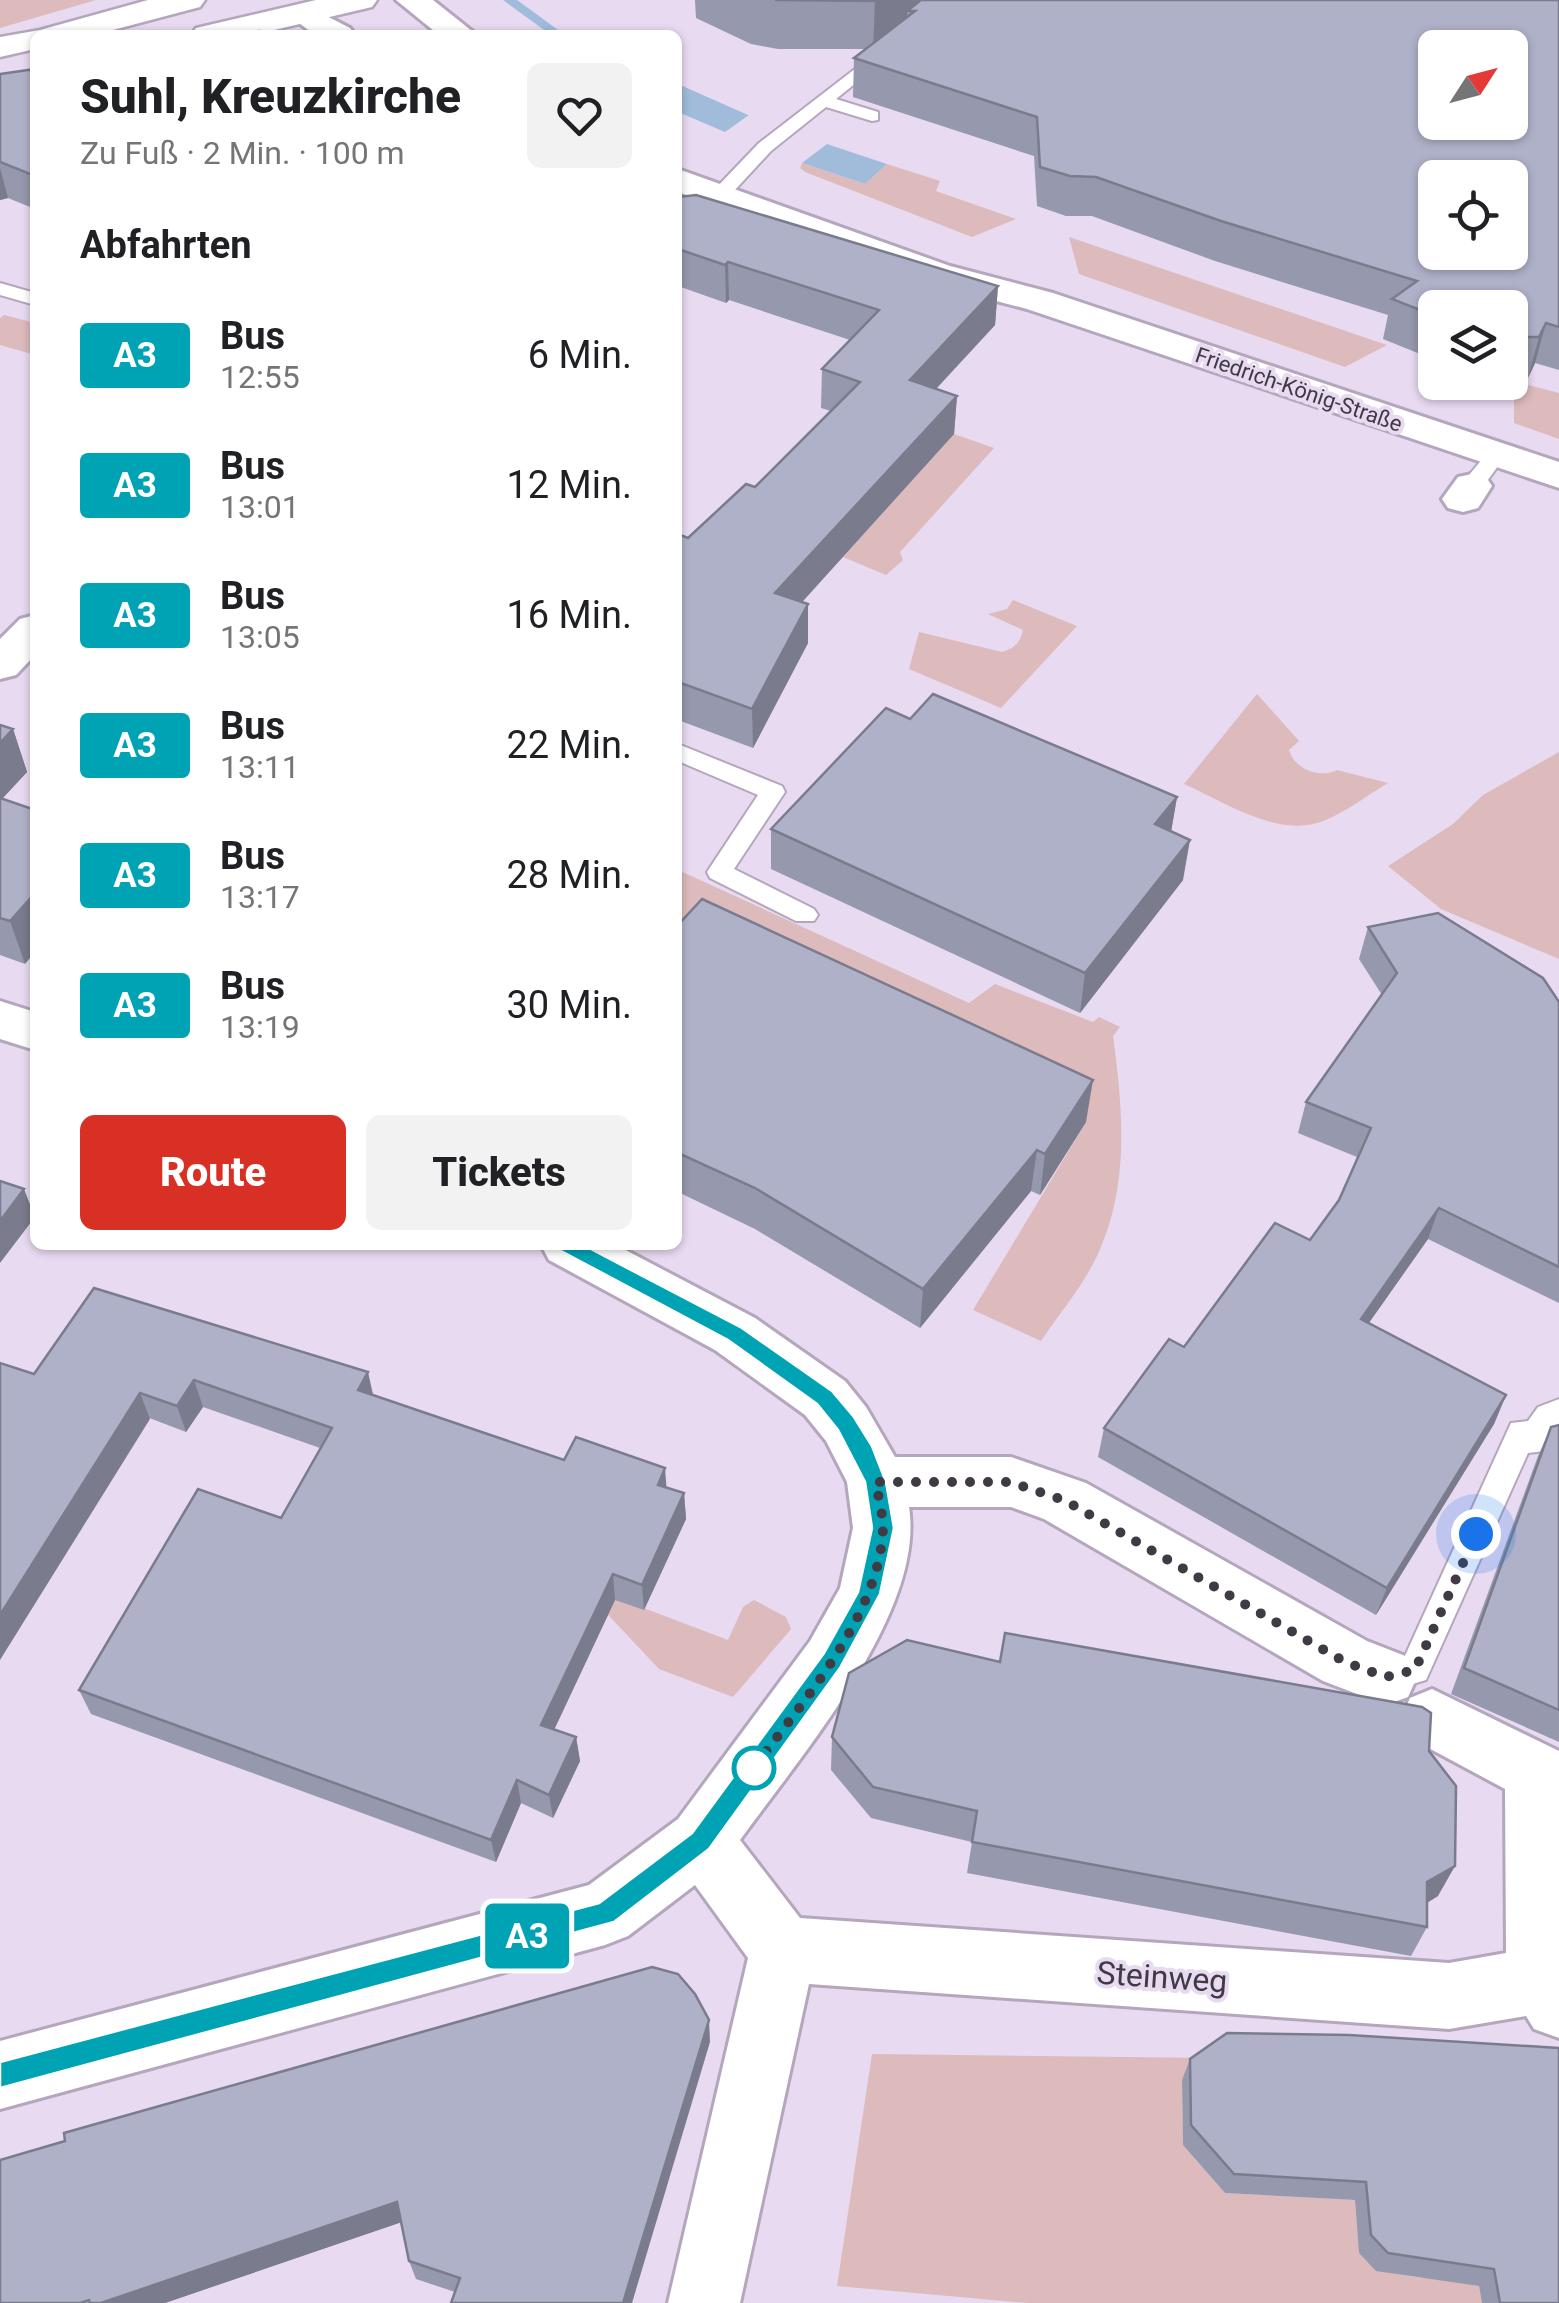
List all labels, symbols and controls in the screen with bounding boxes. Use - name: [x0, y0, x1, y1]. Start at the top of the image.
- north arrow: [1418, 30, 1528, 140]
- map controls: [1418, 30, 1528, 400]
- button: heart: [527, 63, 632, 168]
- text: Suhl, Kreuzkirche: [80, 68, 461, 125]
- text: Zu Fuß · 2 Min. · 100 m: [80, 134, 405, 172]
- button: locate: [1418, 160, 1528, 270]
- text: Abfahrten: [80, 223, 252, 267]
- button: layers: [1418, 290, 1528, 400]
- text: Bus: [220, 314, 285, 358]
- text: 6 Min.: [528, 333, 632, 377]
- text: A3: [113, 335, 157, 376]
- street label: Friedrich-König-Straße: [1192, 342, 1406, 437]
- text: 12:55: [220, 358, 300, 396]
- text: Bus: [220, 444, 285, 488]
- text: 12 Min.: [506, 463, 632, 507]
- text: A3: [113, 465, 157, 506]
- text: 13:01: [220, 488, 300, 526]
- text: Bus: [220, 574, 285, 618]
- text: 16 Min.: [506, 593, 632, 637]
- text: A3: [113, 595, 157, 636]
- text: 13:05: [220, 618, 300, 656]
- text: Bus: [220, 704, 285, 748]
- text: 22 Min.: [506, 723, 632, 767]
- text: A3: [113, 725, 157, 766]
- text: 13:11: [220, 748, 300, 786]
- text: Bus: [220, 834, 285, 878]
- text: 28 Min.: [506, 853, 632, 897]
- text: A3: [113, 855, 157, 896]
- text: 13:17: [220, 878, 300, 916]
- text: Bus: [220, 964, 285, 1008]
- text: 30 Min.: [506, 983, 632, 1027]
- text: A3: [113, 985, 157, 1026]
- text: 13:19: [220, 1008, 300, 1046]
- button: Route: [80, 1115, 346, 1230]
- button: Tickets: [366, 1115, 632, 1230]
- your location: [1451, 1509, 1501, 1559]
- unlabelled marker: [733, 1747, 775, 1789]
- line badge: A3: [482, 1904, 572, 1968]
- text: A3: [505, 1916, 549, 1957]
- street label: Steinweg: [1095, 1953, 1229, 2001]

